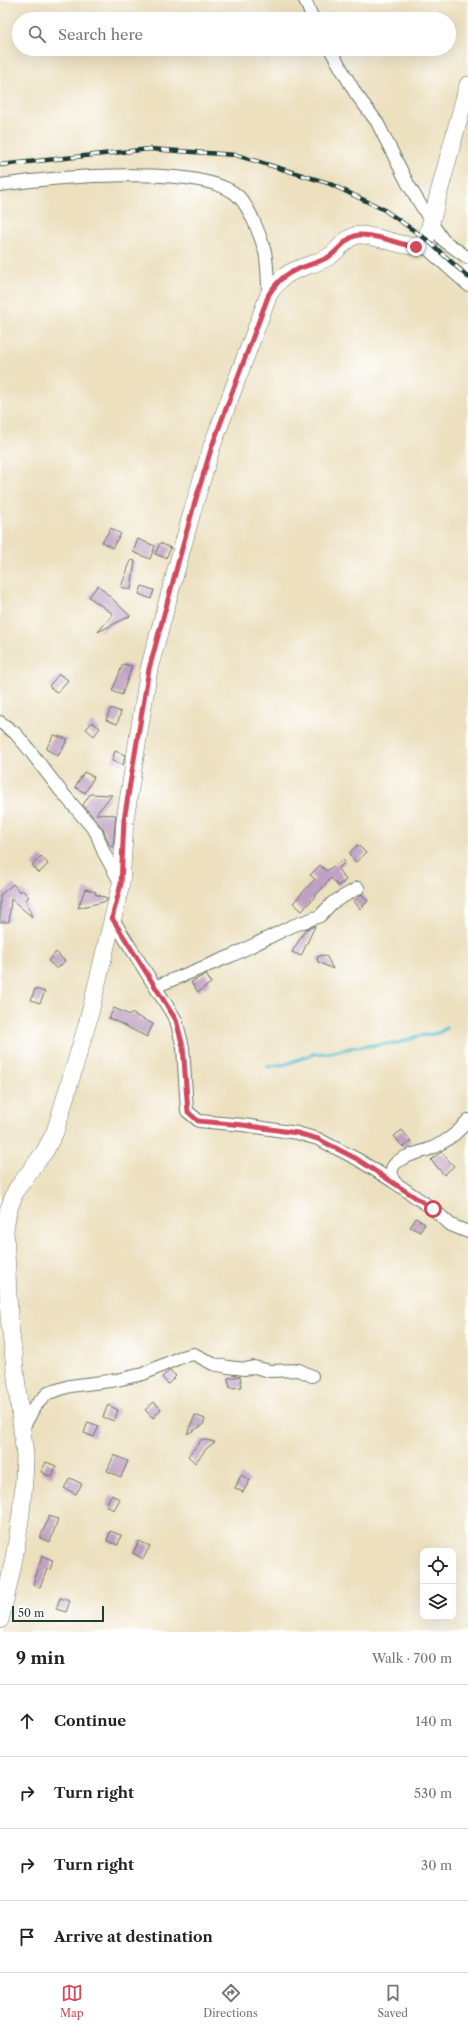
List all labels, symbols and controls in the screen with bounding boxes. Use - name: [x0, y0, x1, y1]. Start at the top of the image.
- search box: [12, 12, 456, 56]
- icon: search: [26, 23, 48, 45]
- text: Search here: [58, 25, 143, 44]
- route end: [407, 238, 425, 256]
- route start: [424, 1200, 442, 1218]
- map controls: [420, 1548, 456, 1620]
- button: locate: [420, 1548, 456, 1584]
- button: layers: [420, 1584, 456, 1620]
- scale bar: [12, 1604, 104, 1623]
- text: 50 m: [18, 1606, 44, 1620]
- text: 9 min: [16, 1648, 65, 1668]
- text: Walk · 700 m: [372, 1650, 452, 1666]
- icon: ahead: [16, 1710, 38, 1732]
- text: Continue: [54, 1711, 126, 1730]
- text: 140 m: [415, 1713, 452, 1729]
- icon: right: [16, 1782, 38, 1804]
- text: Turn right: [54, 1783, 134, 1802]
- text: 530 m: [414, 1785, 452, 1801]
- icon: right: [16, 1854, 38, 1876]
- text: Turn right: [54, 1855, 134, 1874]
- text: 30 m: [421, 1857, 452, 1873]
- icon: arrive: [16, 1926, 38, 1948]
- text: Arrive at destination: [54, 1927, 213, 1946]
- tab: Map: [60, 1982, 84, 2020]
- tab: Directions: [203, 1982, 258, 2020]
- tab: Saved: [378, 1982, 408, 2020]

